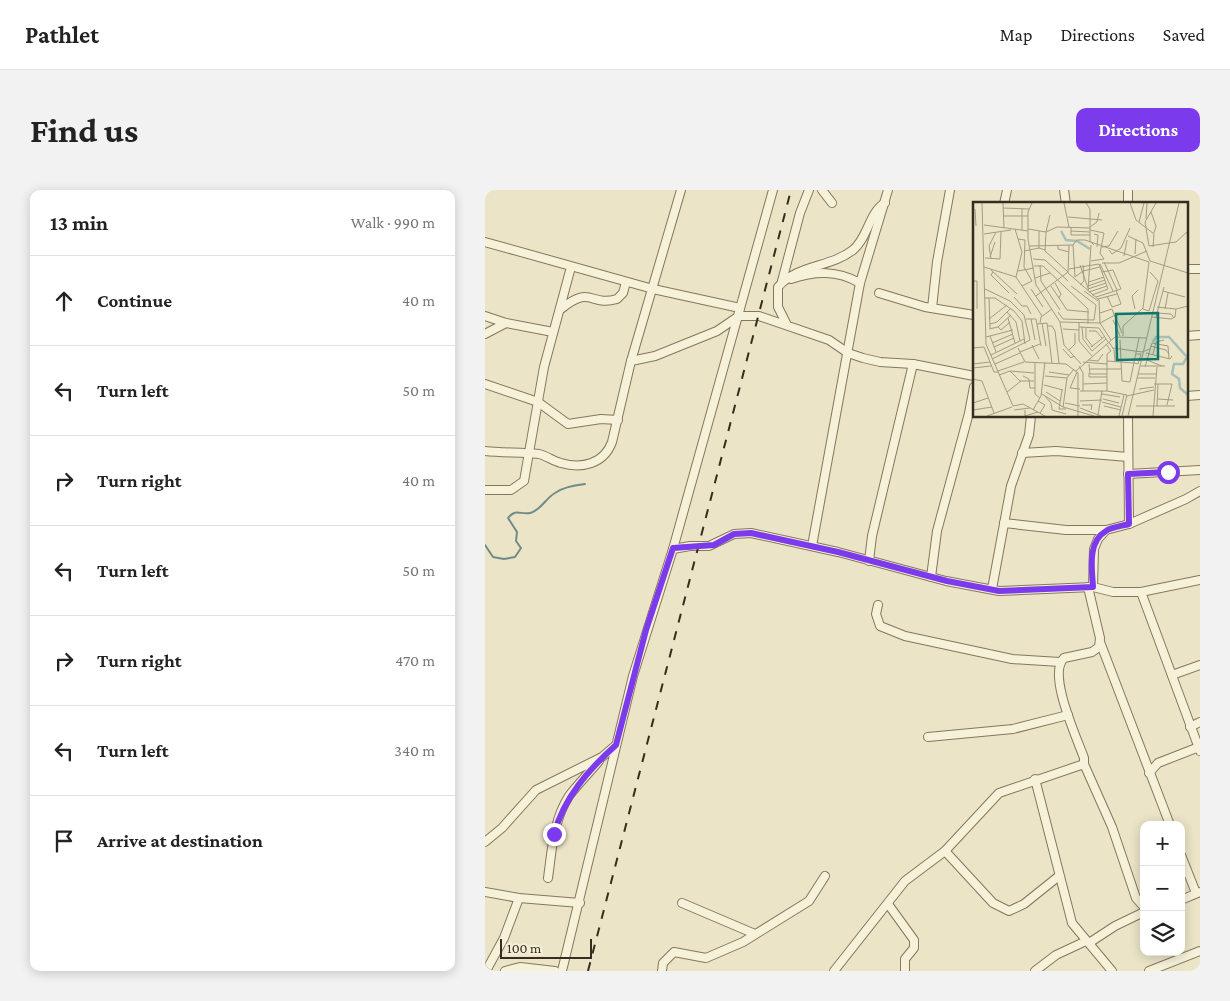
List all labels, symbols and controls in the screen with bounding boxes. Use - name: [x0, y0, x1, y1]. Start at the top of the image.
- text: Pathlet: [25, 21, 99, 48]
- text: Map: [1000, 25, 1032, 45]
- text: Directions: [1060, 25, 1135, 45]
- text: Saved: [1163, 25, 1205, 45]
- button: Directions: [1076, 108, 1200, 152]
- text: Find us: [30, 111, 138, 150]
- inset map: [973, 202, 1187, 418]
- text: 13 min: [50, 211, 108, 235]
- text: Walk · 990 m: [351, 214, 435, 231]
- icon: ahead: [50, 287, 78, 315]
- text: Continue: [97, 290, 172, 311]
- text: 40 m: [402, 292, 435, 309]
- icon: left: [50, 377, 78, 405]
- text: Turn left: [97, 380, 169, 401]
- text: 50 m: [403, 382, 435, 399]
- route start: [1157, 461, 1180, 484]
- icon: right: [50, 467, 78, 495]
- text: Turn right: [97, 470, 182, 491]
- text: 40 m: [402, 472, 435, 489]
- icon: left: [50, 557, 78, 585]
- text: Turn left: [97, 560, 169, 581]
- text: 50 m: [403, 562, 435, 579]
- icon: right: [50, 647, 78, 675]
- text: Turn right: [97, 650, 182, 671]
- text: 470 m: [395, 652, 435, 669]
- icon: left: [50, 737, 78, 765]
- text: Turn left: [97, 740, 169, 761]
- text: 340 m: [394, 742, 435, 759]
- map controls: [1140, 821, 1185, 956]
- button: +: [1140, 821, 1185, 866]
- route end: [543, 823, 566, 846]
- icon: arrive: [50, 827, 78, 855]
- text: Arrive at destination: [97, 830, 263, 851]
- button: −: [1140, 866, 1185, 911]
- button: layers: [1140, 911, 1185, 956]
- scale bar: [500, 936, 593, 959]
- text: 100 m: [507, 940, 541, 956]

